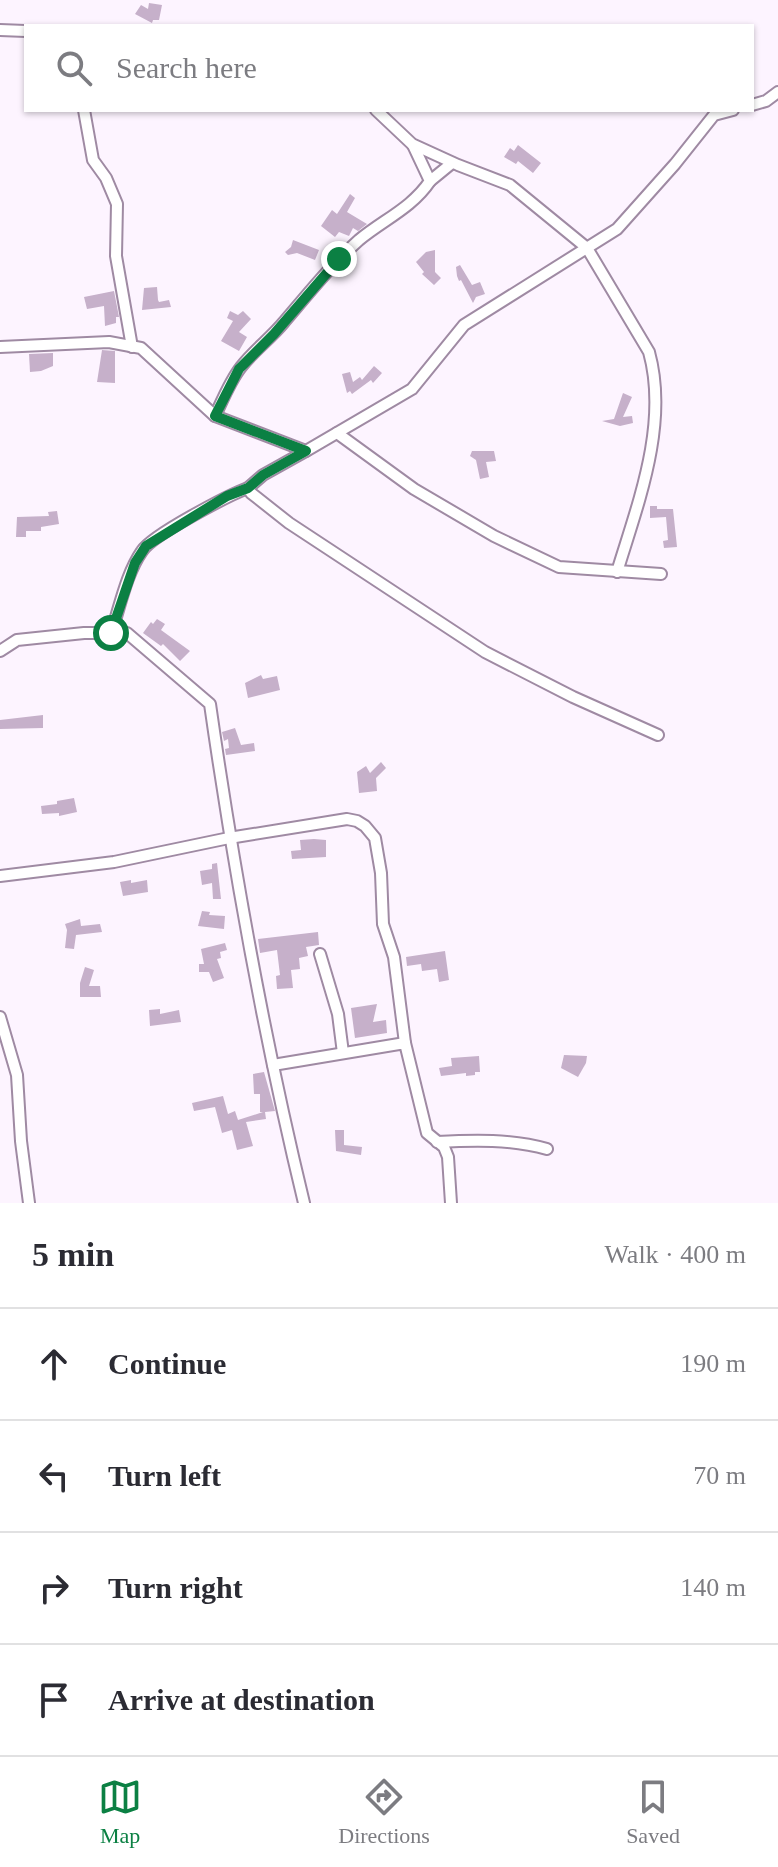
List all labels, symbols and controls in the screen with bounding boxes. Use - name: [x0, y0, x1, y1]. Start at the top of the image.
- search box: [24, 24, 754, 112]
- icon: search: [52, 46, 96, 90]
- text: Search here: [116, 51, 257, 84]
- route end: [321, 241, 357, 277]
- route start: [93, 615, 129, 651]
- text: 5 min: [32, 1236, 114, 1273]
- text: Walk · 400 m: [604, 1240, 746, 1269]
- icon: ahead: [32, 1342, 76, 1386]
- text: Continue: [108, 1347, 226, 1380]
- text: 190 m: [680, 1349, 746, 1378]
- icon: left: [32, 1454, 76, 1498]
- text: Turn left: [108, 1459, 221, 1492]
- text: 70 m: [693, 1461, 746, 1490]
- icon: right: [32, 1566, 76, 1610]
- text: Turn right: [108, 1571, 243, 1604]
- text: 140 m: [680, 1573, 746, 1602]
- icon: arrive: [32, 1678, 76, 1722]
- text: Arrive at destination: [108, 1683, 375, 1716]
- tab: Map: [98, 1775, 142, 1849]
- tab: Directions: [338, 1775, 430, 1849]
- tab: Saved: [626, 1775, 680, 1849]

